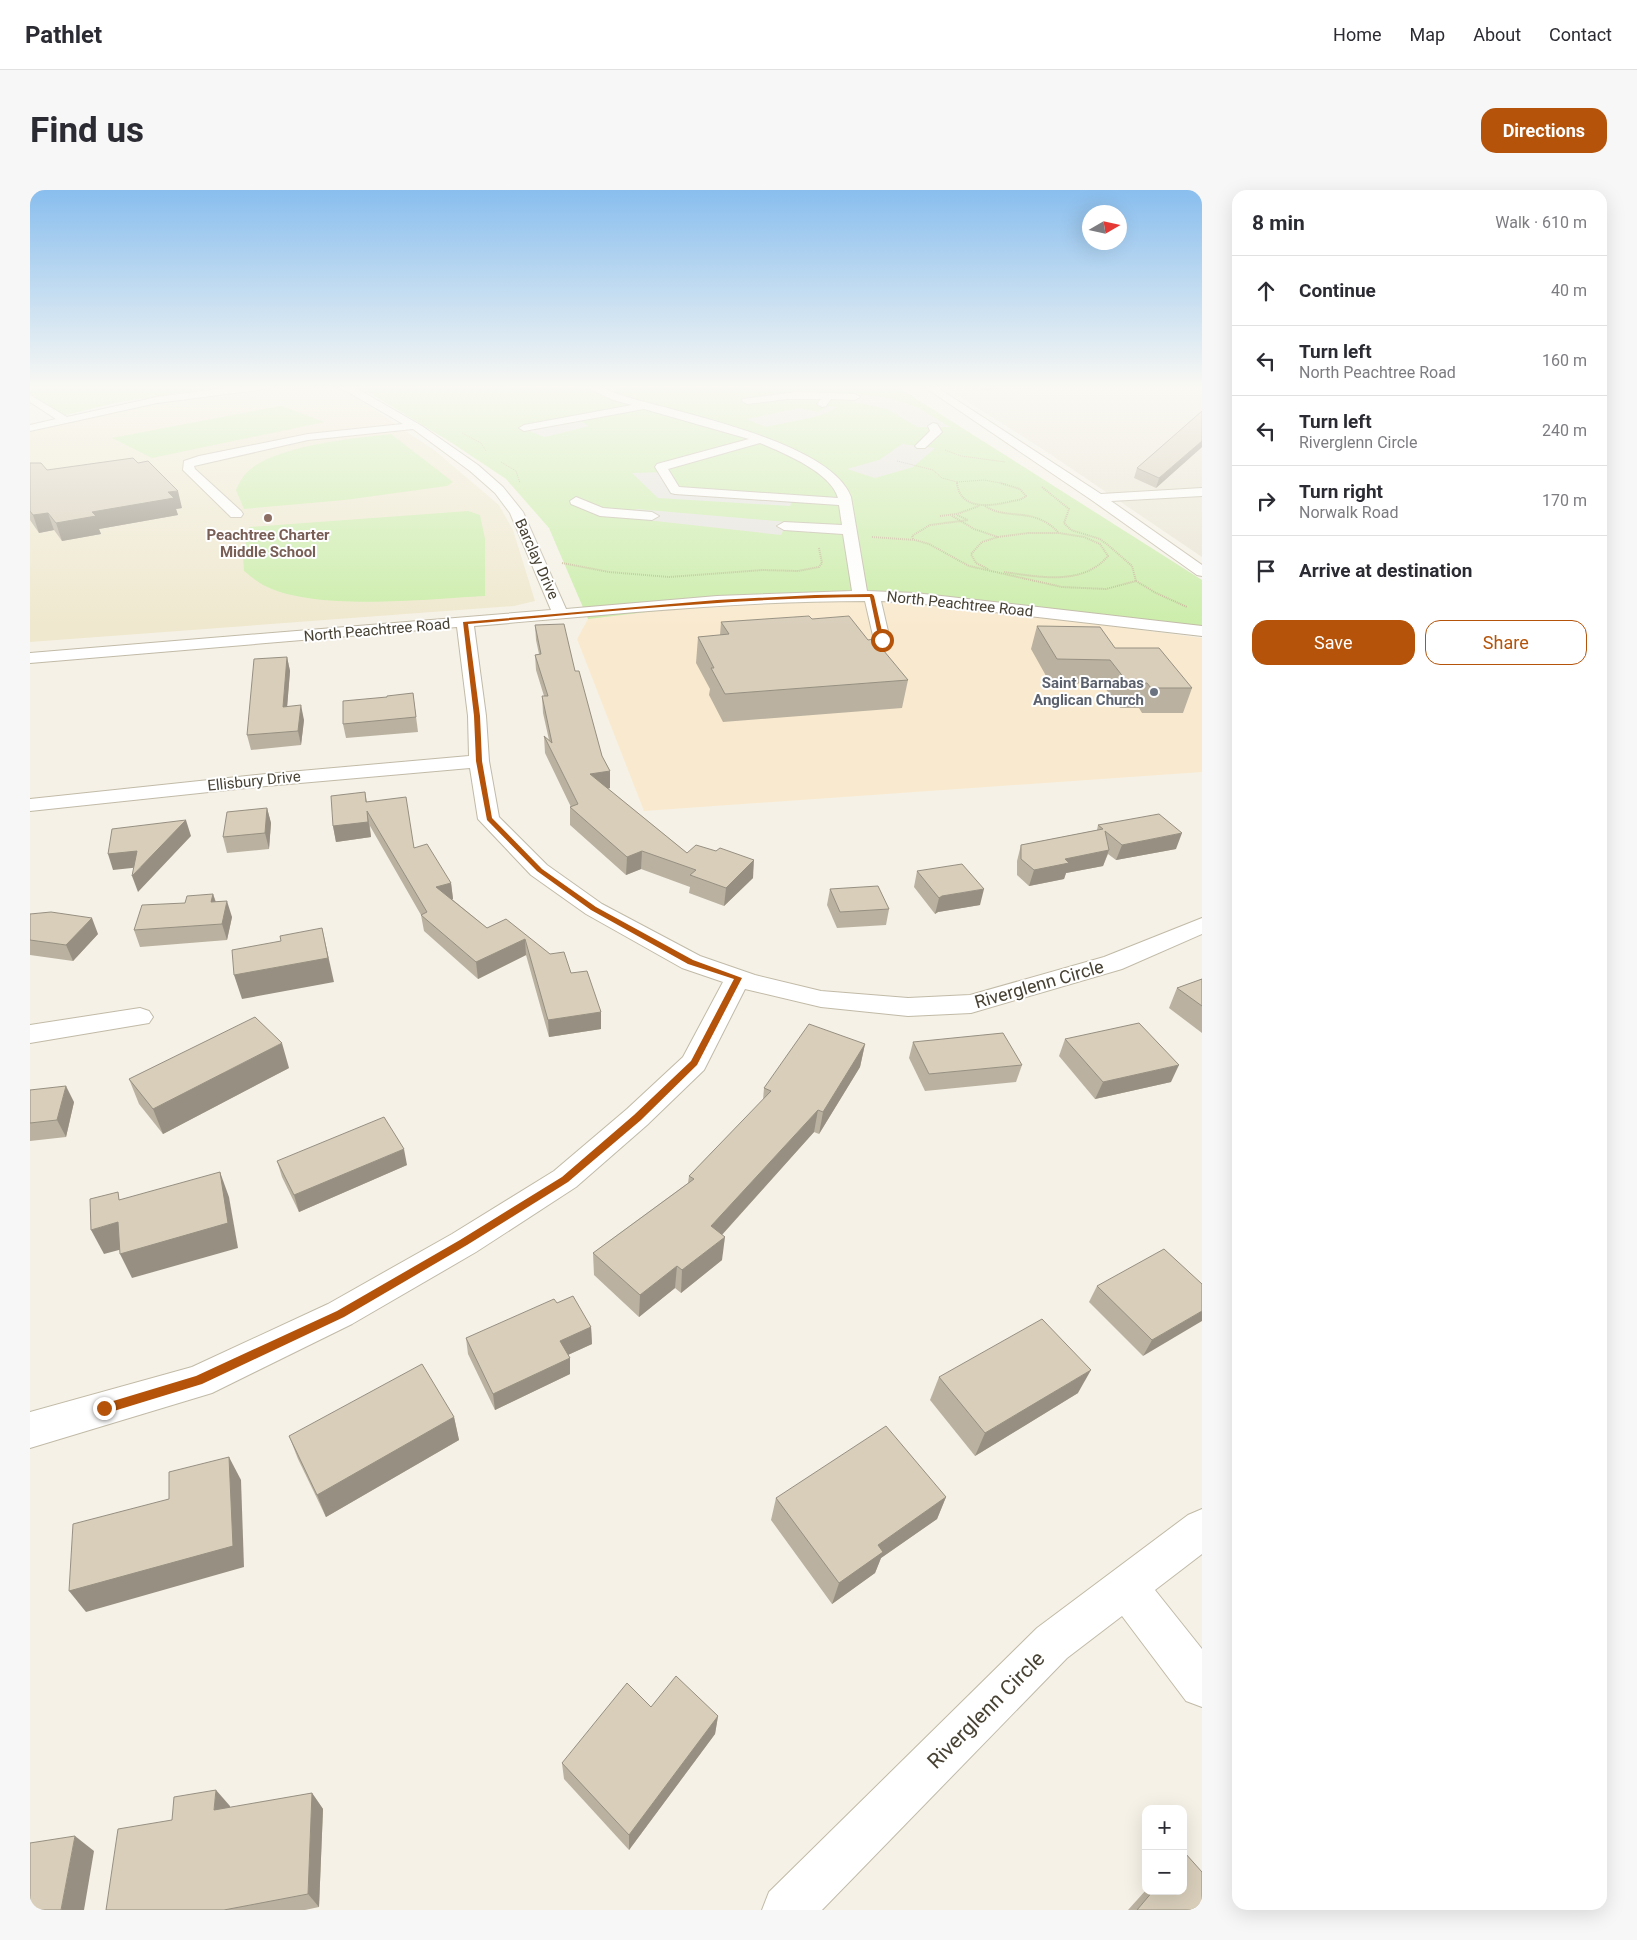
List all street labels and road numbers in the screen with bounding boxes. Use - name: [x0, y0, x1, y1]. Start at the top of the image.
- street label: Barclay Drive: [511, 516, 563, 602]
- street label: North Peachtree Road: [886, 587, 1034, 621]
- street label: North Peachtree Road: [303, 615, 451, 645]
- street label: Ellisbury Drive: [206, 767, 302, 795]
- street label: Riverglenn Circle: [972, 956, 1106, 1012]
- street label: Riverglenn Circle: [923, 1647, 1049, 1773]

